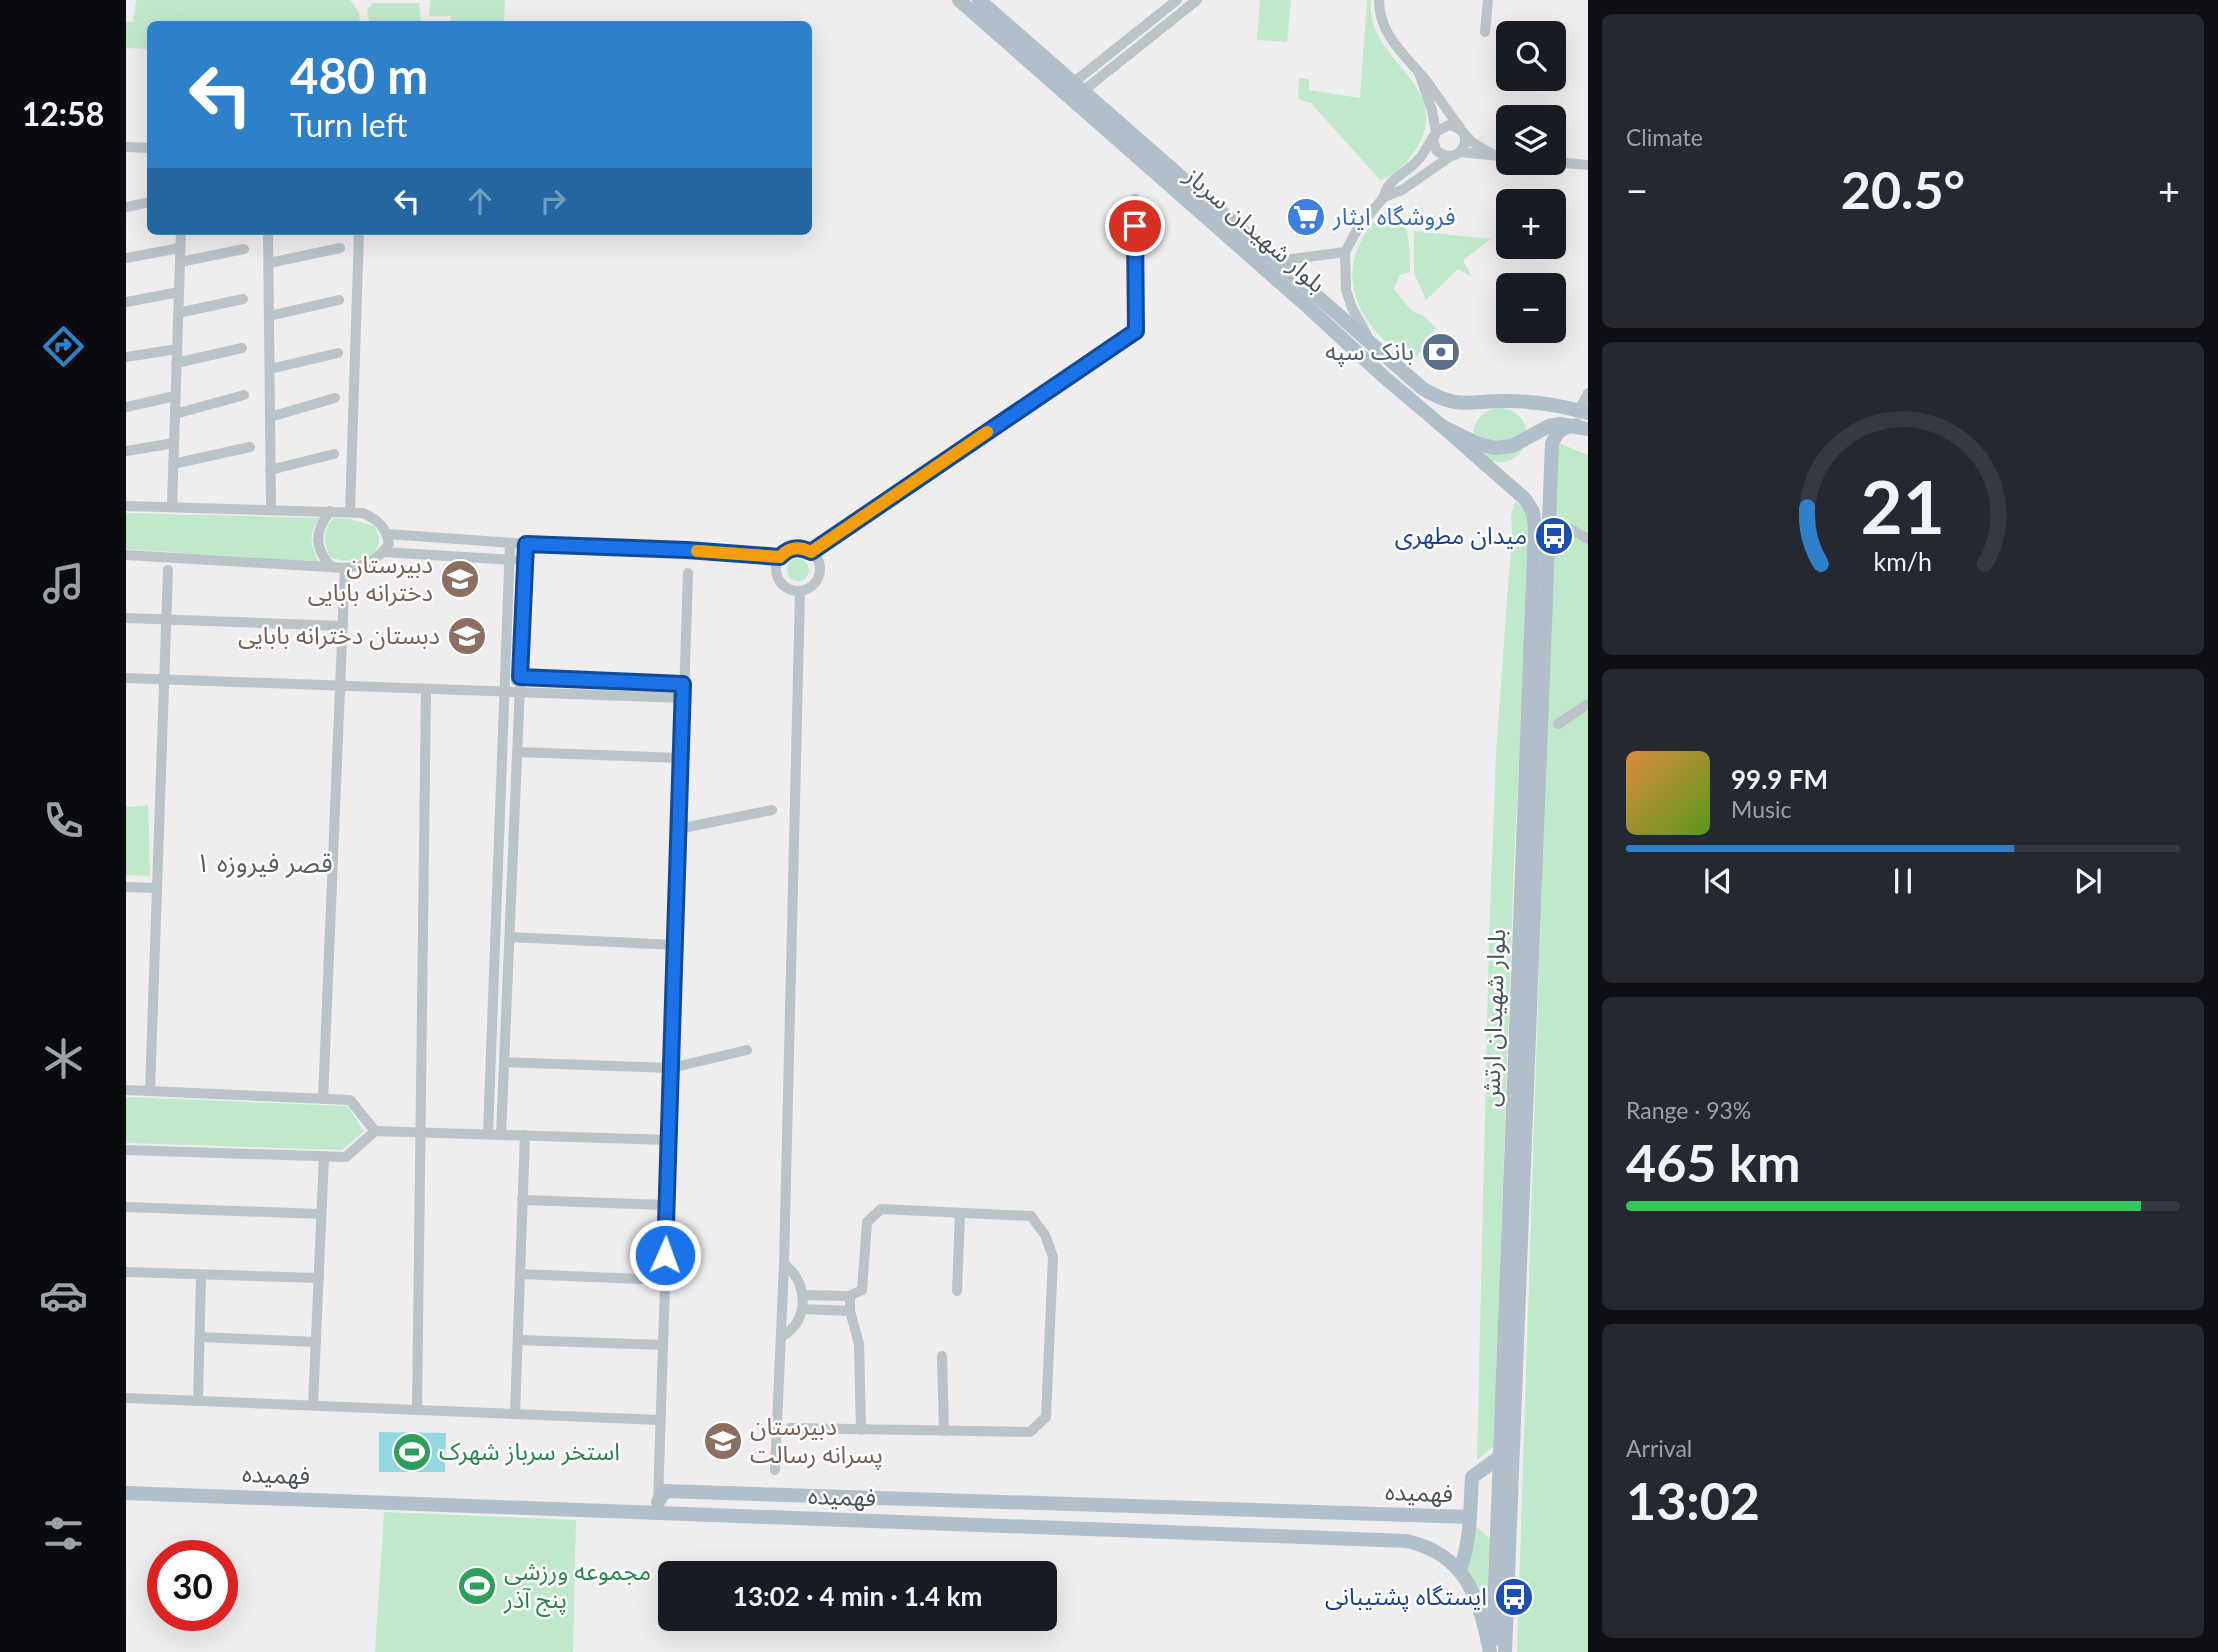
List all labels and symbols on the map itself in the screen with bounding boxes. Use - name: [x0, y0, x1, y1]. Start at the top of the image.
- street label: بلوار شهیدان سرباز: [1178, 159, 1332, 298]
- pin: [1105, 196, 1165, 256]
- supermarket icon: فروشگاه ایثار: [1285, 196, 1327, 238]
- place label: فروشگاه ایثار: [1332, 201, 1455, 231]
- bank icon: بانک سپه: [1420, 331, 1462, 373]
- place label: بانک سپه: [1325, 336, 1414, 367]
- bus stop icon: میدان مطهری: [1533, 515, 1575, 557]
- place label: میدان مطهری: [1395, 520, 1527, 550]
- place label: دبیرستان دخترانه بابایی: [308, 549, 433, 607]
- school or university icon: دبیرستان دخترانه بابایی: [439, 558, 481, 600]
- school or university icon: دبستان دخترانه بابایی: [446, 615, 488, 657]
- place label: دبستان دخترانه بابایی: [238, 620, 440, 650]
- district label: قصر فیروزه ۱: [195, 846, 333, 878]
- street label: بلوار شهیدان ارتش: [1475, 928, 1511, 1107]
- position arrow: [628, 1218, 702, 1292]
- place label: دبیرستان پسرانه رسالت: [750, 1411, 883, 1470]
- school or university icon: دبیرستان پسرانه رسالت: [702, 1420, 744, 1462]
- sports icon: استخر سرباز شهرک: [391, 1431, 433, 1473]
- place label: استخر سرباز شهرک: [439, 1436, 620, 1466]
- street label: فهمیده: [241, 1458, 311, 1489]
- street label: فهمیده: [1384, 1476, 1454, 1507]
- street label: فهمیده: [807, 1480, 877, 1511]
- speed limit sign: 30: [147, 1540, 238, 1631]
- place label: مجموعه ورزشی پنج آذر: [503, 1556, 651, 1617]
- sports icon: مجموعه ورزشی پنج آذر: [456, 1565, 498, 1607]
- bus stop icon: ایستگاه پشتیبانی: [1493, 1576, 1535, 1618]
- place label: ایستگاه پشتیبانی: [1325, 1581, 1487, 1612]

